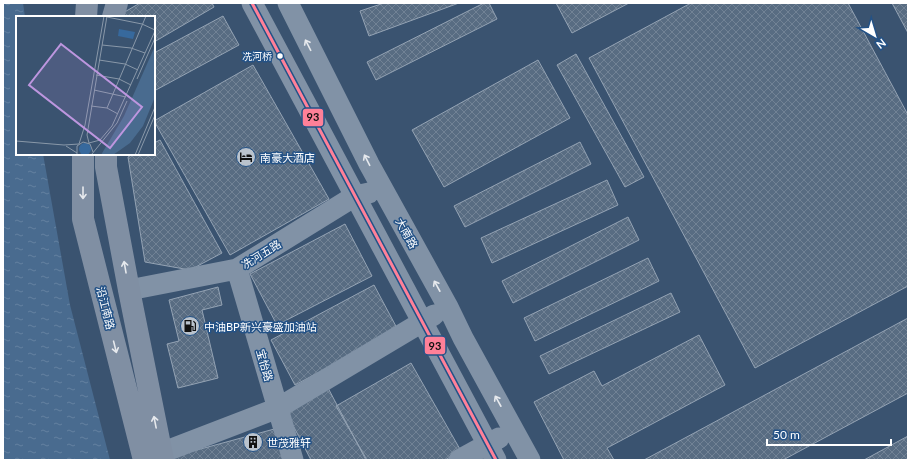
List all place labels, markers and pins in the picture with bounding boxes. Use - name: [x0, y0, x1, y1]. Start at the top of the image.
- place label: 冼河桥: [242, 50, 272, 62]
- marker: 冼河桥: [275, 51, 285, 61]
- hotel icon: 南豪大酒店: [235, 146, 257, 168]
- place label: 南豪大酒店: [260, 151, 315, 164]
- fuel station icon: 中油BP新兴豪盛加油站: [179, 315, 201, 337]
- place label: 中油BP新兴豪盛加油站: [204, 320, 317, 333]
- building icon: 世茂雅轩: [242, 431, 264, 453]
- place label: 世茂雅轩: [267, 436, 311, 449]

